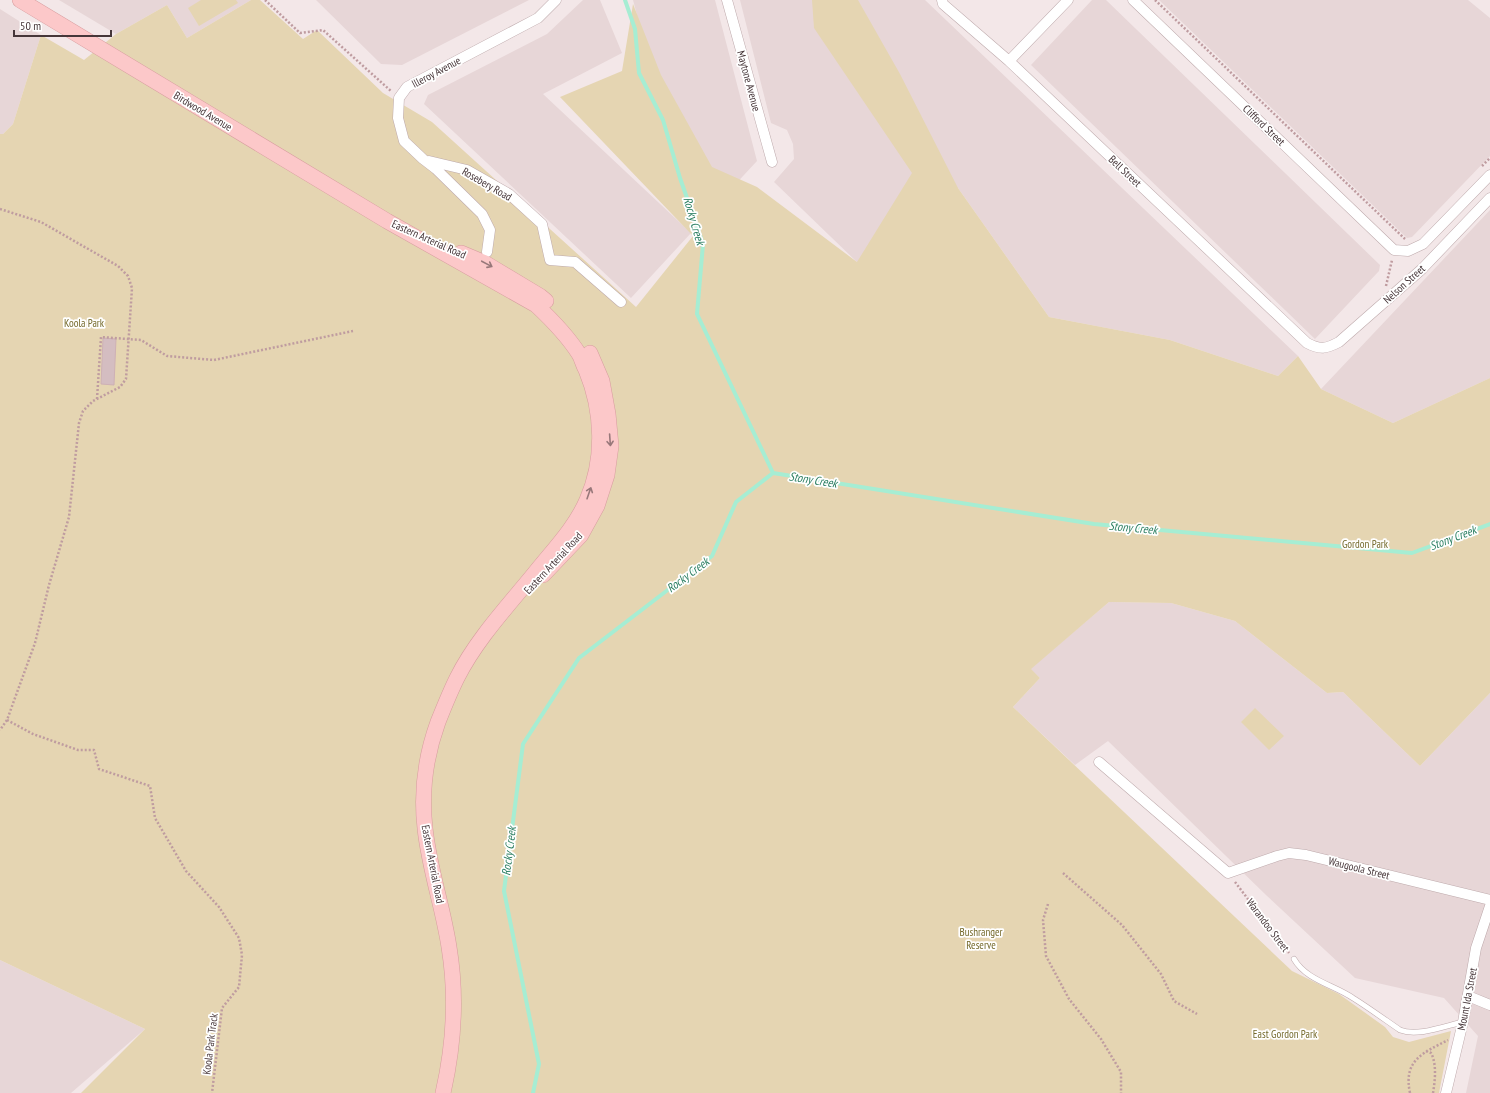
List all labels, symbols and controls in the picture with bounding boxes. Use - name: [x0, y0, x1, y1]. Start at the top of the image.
- scale bar: [14, 12, 111, 38]
- text: 50 m: [20, 18, 41, 33]
- street label: Maytone Avenue: [734, 49, 764, 113]
- street label: Illeroy Avenue: [409, 53, 463, 91]
- street label: Birdwood Avenue: [171, 88, 235, 134]
- street label: Clifford Street: [1240, 101, 1288, 149]
- street label: Bell Street: [1106, 152, 1144, 190]
- street label: Rosebery Road: [460, 164, 515, 204]
- water label: Rocky Creek: [680, 195, 709, 248]
- street label: Eastern Arterial Road: [390, 216, 468, 262]
- one-way arrow: [480, 261, 492, 269]
- street label: Nelson Street: [1380, 262, 1428, 306]
- park label: Koola Park: [64, 316, 105, 330]
- one-way arrow: [607, 433, 614, 446]
- water label: Stony Creek: [788, 468, 840, 491]
- one-way arrow: [586, 488, 594, 500]
- water label: Stony Creek: [1108, 518, 1159, 537]
- water label: Stony Creek: [1427, 521, 1479, 553]
- street label: Eastern Arterial Road: [521, 529, 585, 597]
- park label: Gordon Park: [1342, 537, 1389, 551]
- water label: Rocky Creek: [664, 553, 713, 595]
- street label: Eastern Arterial Road: [419, 824, 448, 905]
- water label: Rocky Creek: [498, 824, 519, 876]
- street label: Waugoola Street: [1327, 854, 1391, 882]
- street label: Warandoo Street: [1243, 896, 1293, 954]
- park label: Bushranger Reserve: [959, 925, 1003, 952]
- street label: Mount Ida Street: [1454, 966, 1480, 1032]
- street label: Koola Park Track: [199, 1012, 221, 1075]
- park label: East Gordon Park: [1253, 1027, 1318, 1041]

